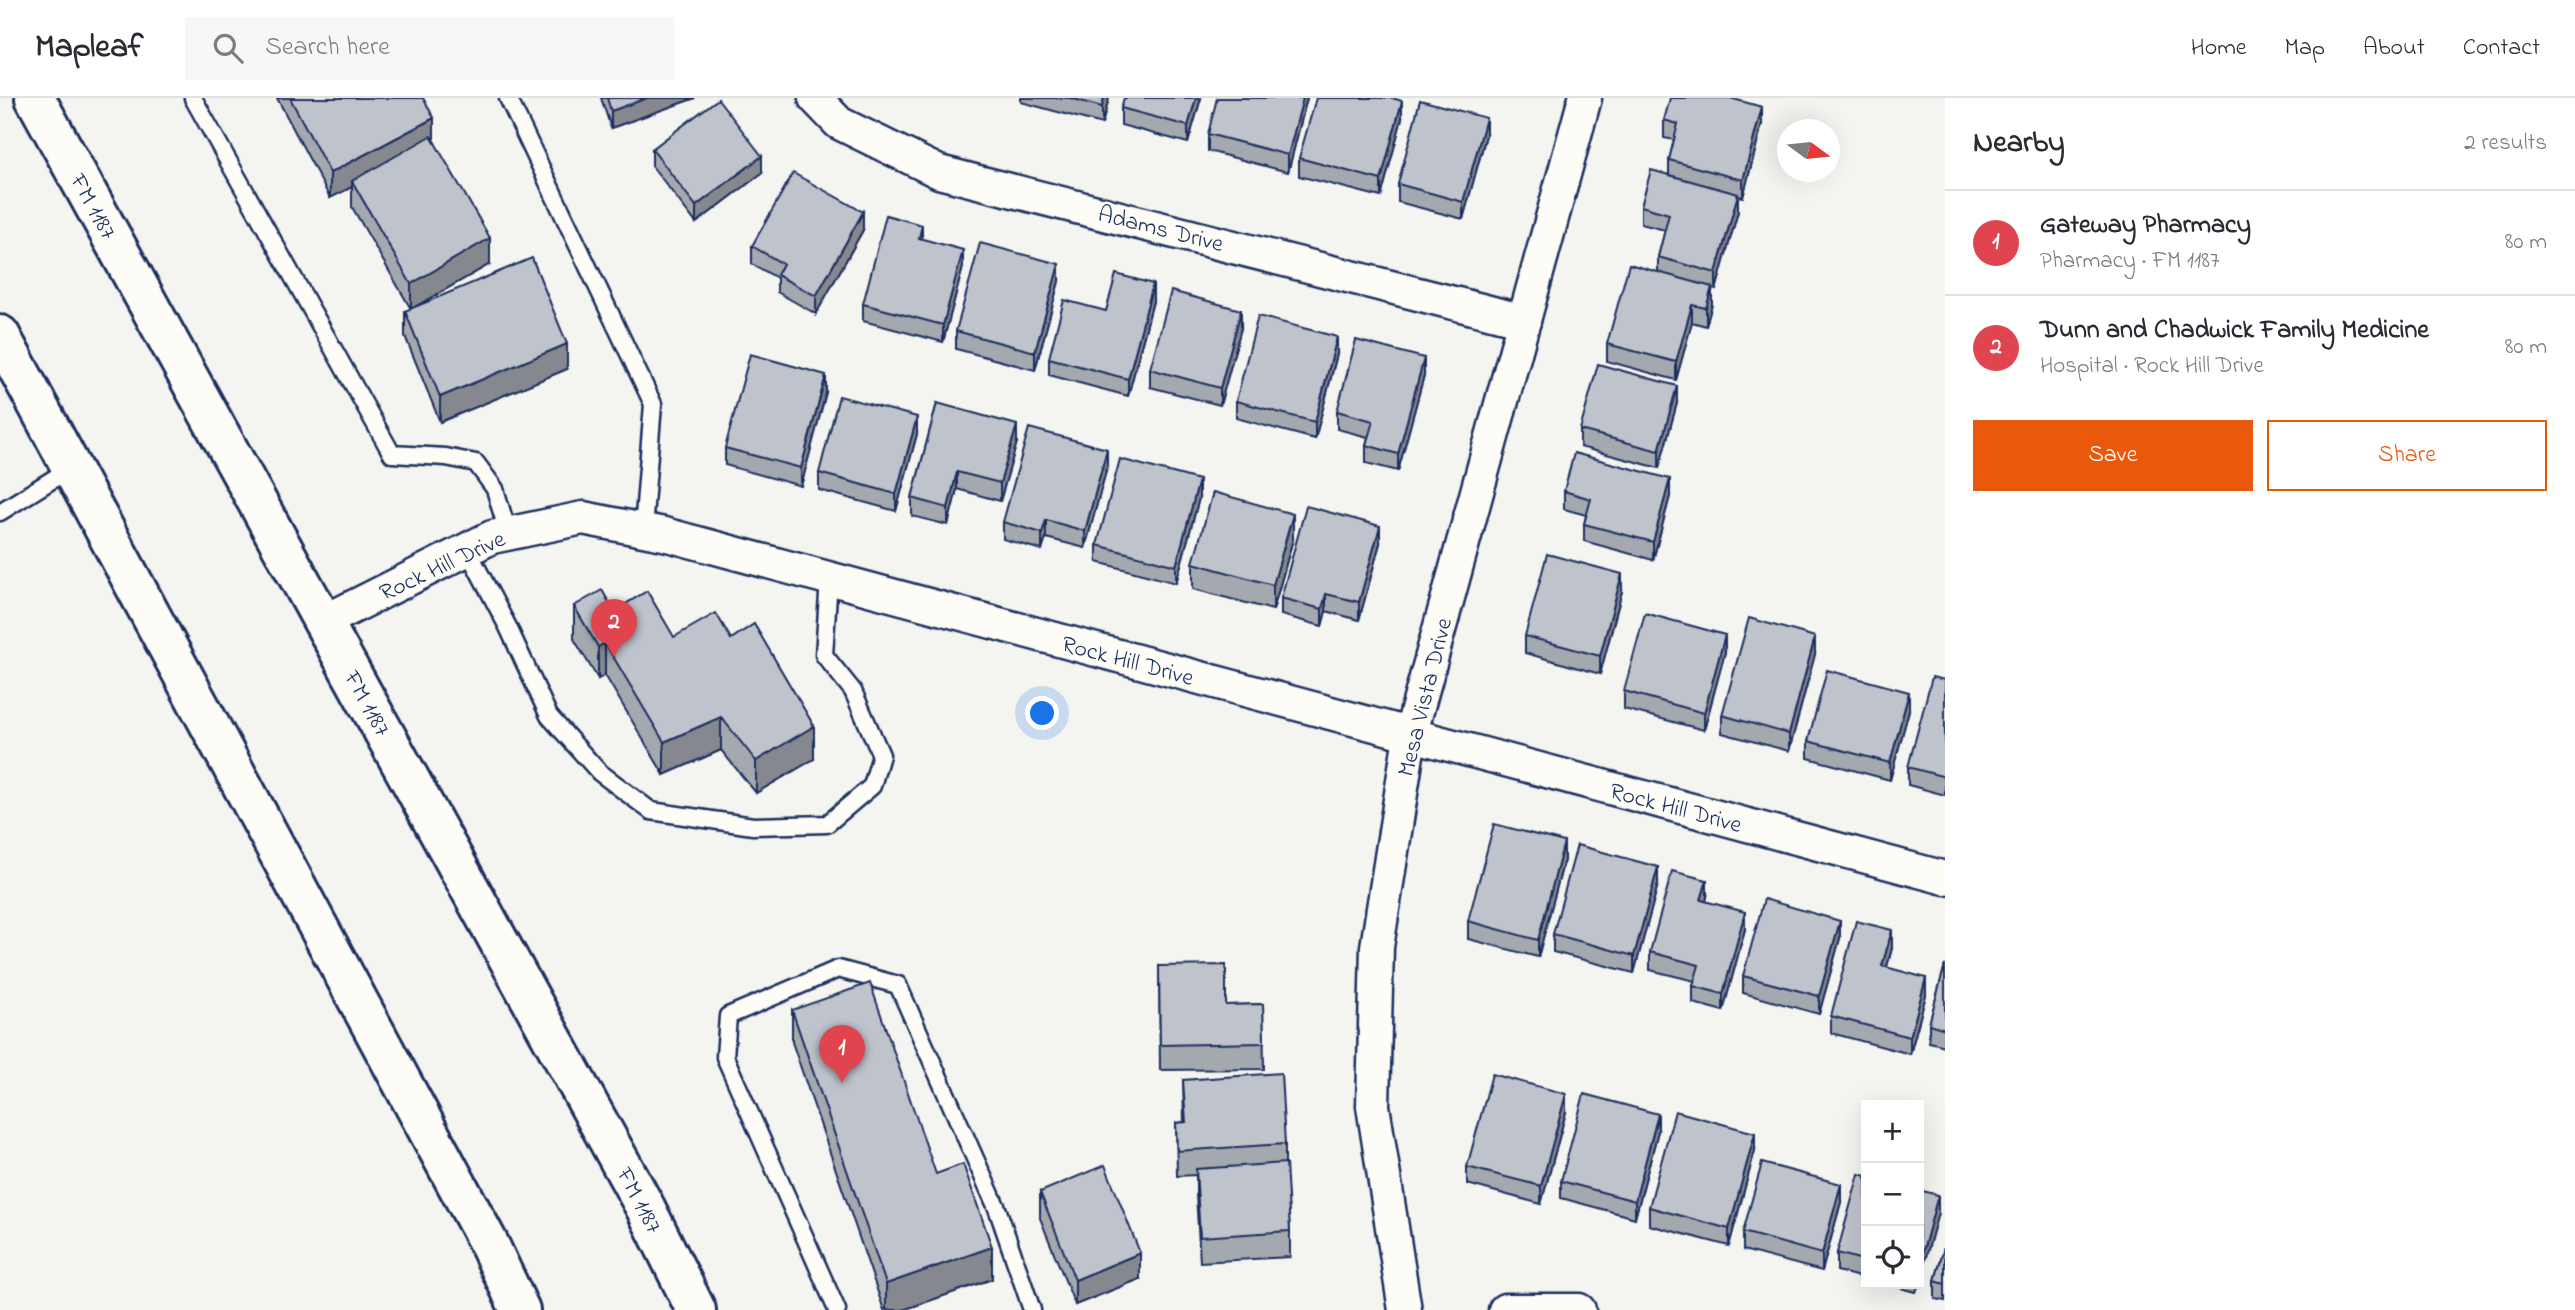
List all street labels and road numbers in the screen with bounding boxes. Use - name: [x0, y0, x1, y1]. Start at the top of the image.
- street label: FM 1187: [59, 167, 124, 247]
- street label: Adams Drive: [1094, 198, 1227, 263]
- street label: Rock Hill Drive: [374, 523, 512, 612]
- street label: Mesa Vista Drive: [1390, 614, 1463, 781]
- street label: Rock Hill Drive: [1057, 628, 1197, 697]
- street label: FM 1187: [333, 664, 398, 744]
- street label: Rock Hill Drive: [1605, 775, 1745, 844]
- street label: FM 1187: [605, 1161, 670, 1241]

